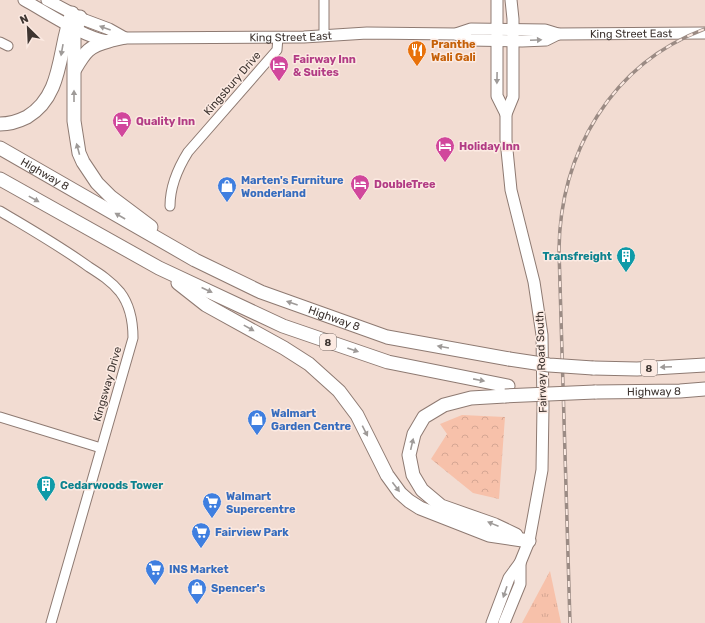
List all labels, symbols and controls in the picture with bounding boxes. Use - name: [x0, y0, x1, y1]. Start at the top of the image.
- north arrow: [8, 8, 48, 48]
- text: N: [18, 12, 30, 27]
- one-way arrow: [99, 25, 111, 31]
- street label: King Street East: [590, 27, 673, 41]
- street label: King Street East: [249, 29, 333, 44]
- one-way arrow: [530, 37, 543, 43]
- place label: Pranthe Wali Gali: [431, 38, 476, 64]
- restaurant icon: Pranthe Wali Gali: [406, 39, 428, 67]
- one-way arrow: [59, 44, 65, 57]
- street label: Kingsbury Drive: [201, 49, 264, 118]
- place label: Fairway Inn & Suites: [293, 53, 356, 79]
- hotel icon: Fairway Inn & Suites: [268, 54, 290, 82]
- one-way arrow: [494, 72, 500, 85]
- one-way arrow: [71, 89, 77, 102]
- hotel icon: Quality Inn: [111, 110, 133, 138]
- place label: Quality Inn: [136, 115, 195, 128]
- hotel icon: Holiday Inn: [434, 135, 456, 163]
- place label: Holiday Inn: [459, 140, 520, 153]
- one-way arrow: [75, 143, 81, 155]
- street label: Highway 8: [18, 155, 71, 193]
- hotel icon: DoubleTree: [349, 173, 371, 201]
- place label: Marten's Furniture Wonderland: [241, 174, 344, 200]
- shop icon: Marten's Furniture Wonderland: [216, 175, 238, 203]
- place label: DoubleTree: [374, 178, 436, 191]
- one-way arrow: [28, 195, 40, 202]
- one-way arrow: [114, 213, 126, 220]
- building icon: Transfreight: [615, 245, 637, 273]
- place label: Transfreight: [542, 250, 612, 263]
- one-way arrow: [201, 287, 213, 294]
- one-way arrow: [286, 300, 298, 306]
- street label: Highway 8: [307, 303, 362, 334]
- street label: Fairway Road South: [533, 311, 550, 413]
- one-way arrow: [244, 325, 255, 332]
- road number: 8: [320, 334, 336, 350]
- one-way arrow: [437, 344, 449, 350]
- street label: Kingsway Drive: [91, 345, 124, 423]
- one-way arrow: [347, 348, 359, 354]
- road number: 8: [641, 360, 657, 376]
- one-way arrow: [660, 364, 672, 371]
- one-way arrow: [473, 378, 485, 384]
- street label: Highway 8: [627, 385, 681, 399]
- place label: Walmart Garden Centre: [271, 407, 352, 433]
- shop icon: Walmart Garden Centre: [246, 408, 268, 436]
- one-way arrow: [362, 426, 368, 437]
- one-way arrow: [409, 437, 415, 450]
- building icon: Cedarwoods Tower: [35, 474, 57, 502]
- place label: Cedarwoods Tower: [60, 479, 163, 492]
- one-way arrow: [392, 481, 400, 492]
- place label: Walmart Supercentre: [226, 490, 296, 516]
- supermarket icon: Walmart Supercentre: [201, 491, 223, 519]
- supermarket icon: Fairview Park: [190, 521, 212, 549]
- one-way arrow: [487, 521, 499, 527]
- place label: Fairview Park: [215, 526, 289, 539]
- supermarket icon: INS Market: [144, 558, 166, 586]
- place label: INS Market: [169, 563, 229, 576]
- shop icon: Spencer's: [186, 577, 208, 605]
- place label: Spencer's: [211, 582, 265, 595]
- one-way arrow: [501, 586, 507, 598]

